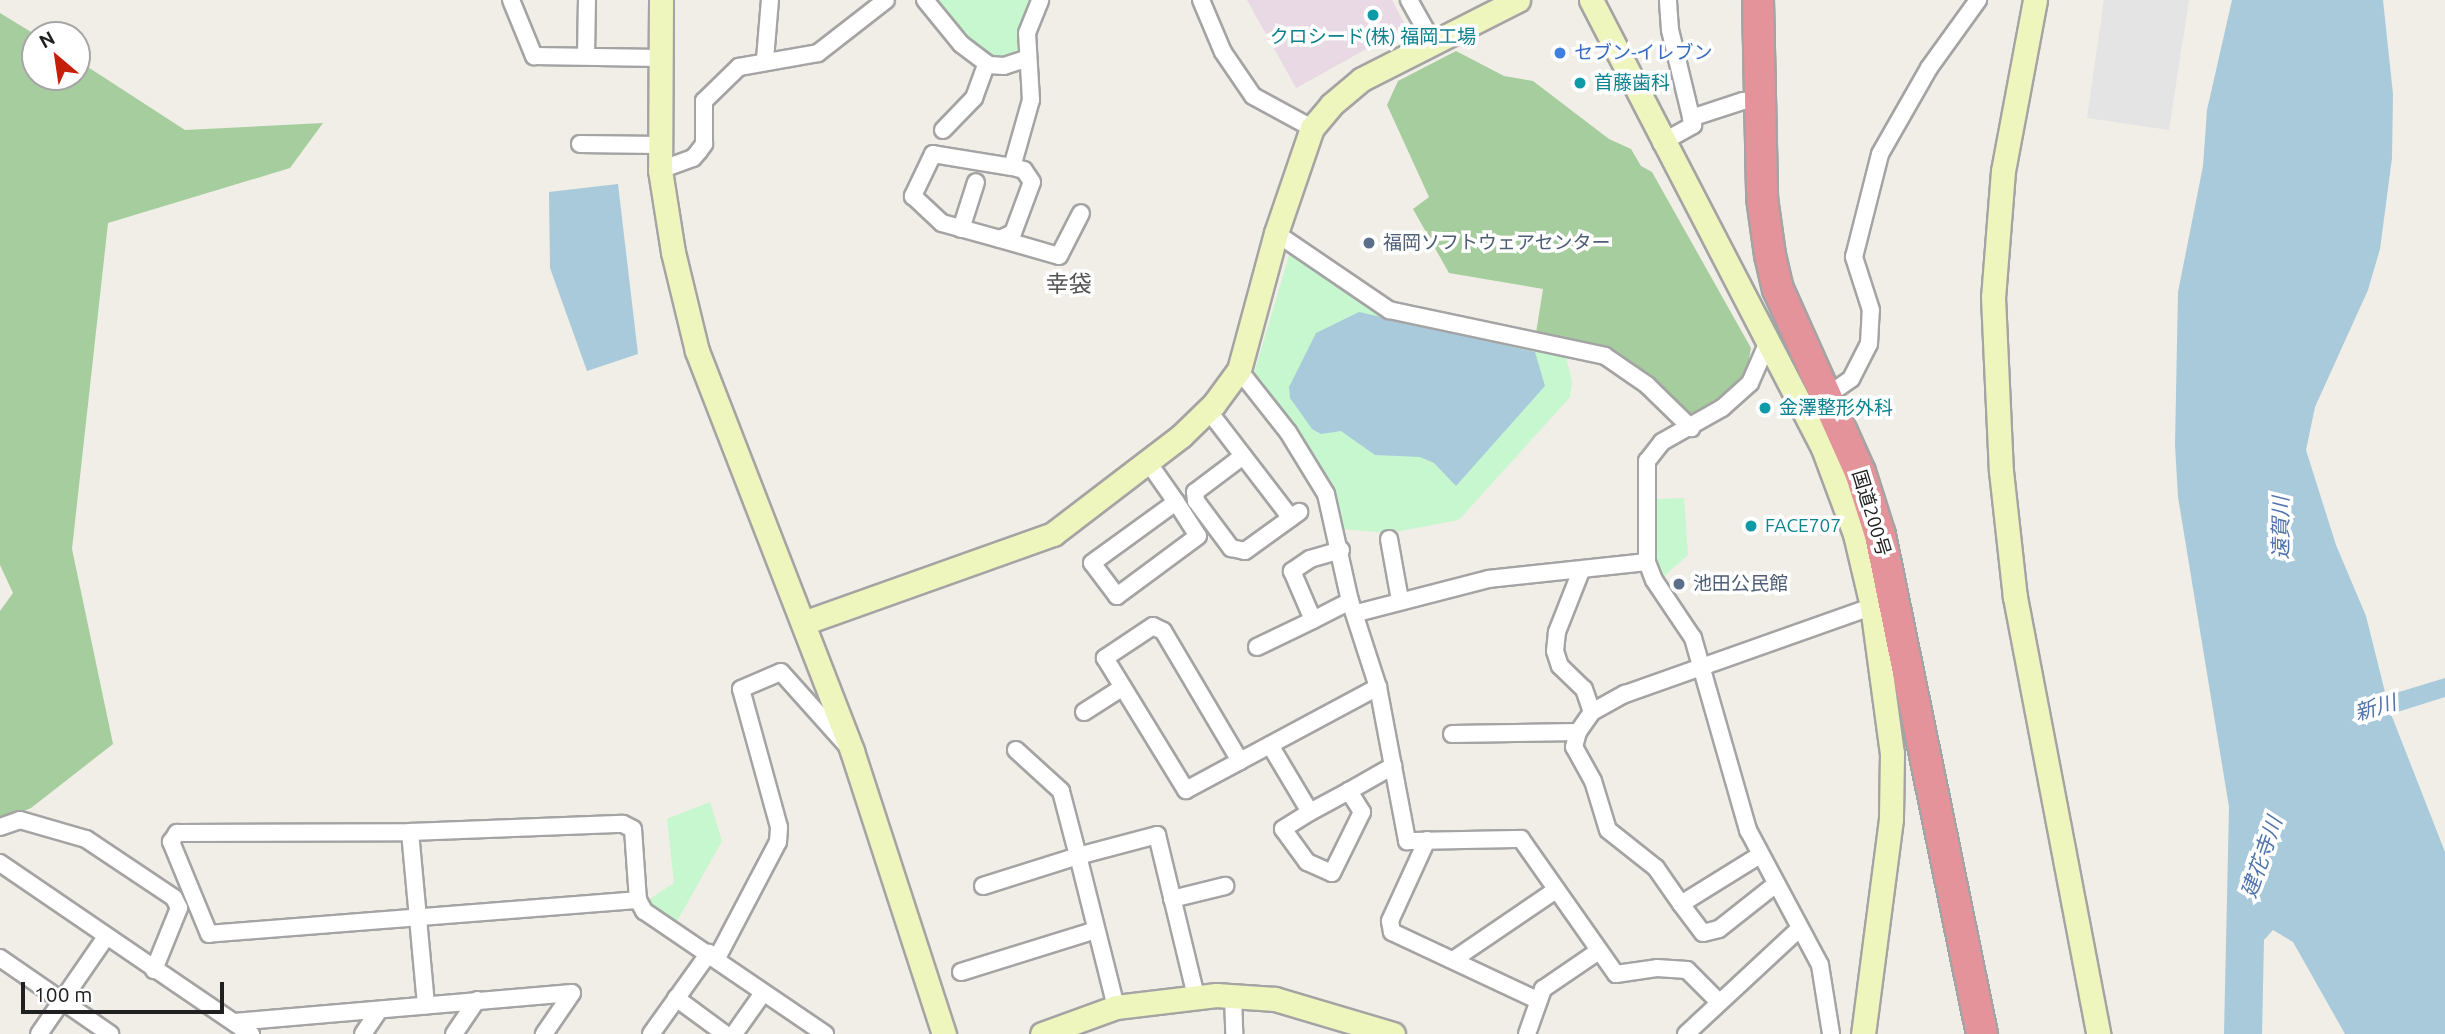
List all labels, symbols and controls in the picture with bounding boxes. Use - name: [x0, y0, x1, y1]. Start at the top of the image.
- marker: クロシード(株) 福岡工場: [1365, 7, 1381, 23]
- north arrow: [21, 21, 91, 91]
- text: N: [35, 26, 58, 52]
- place label: クロシード(株) 福岡工場: [1270, 26, 1476, 48]
- place label: セブン-イレブン: [1574, 42, 1712, 64]
- marker: セブン-イレブン: [1552, 45, 1568, 61]
- place label: 首藤歯科: [1594, 72, 1670, 94]
- marker: 首藤歯科: [1572, 75, 1588, 91]
- place label: 福岡ソフトウェアセンター: [1383, 232, 1611, 254]
- marker: 福岡ソフトウェアセンター: [1361, 235, 1377, 251]
- district label: 幸袋: [1046, 270, 1092, 298]
- place label: 金澤整形外科: [1779, 397, 1893, 419]
- marker: 金澤整形外科: [1757, 400, 1773, 416]
- street label: 国道200号: [1847, 467, 1895, 559]
- water label: 遠賀川: [2267, 497, 2293, 559]
- place label: FACE707: [1765, 515, 1841, 537]
- marker: FACE707: [1743, 518, 1759, 534]
- place label: 池田公民館: [1693, 573, 1788, 595]
- marker: 池田公民館: [1671, 576, 1687, 592]
- water label: 新川: [2351, 689, 2399, 725]
- water label: 建花寺川: [2235, 813, 2287, 901]
- scale bar: [24, 968, 228, 1012]
- text: 100 m: [34, 982, 92, 1006]

